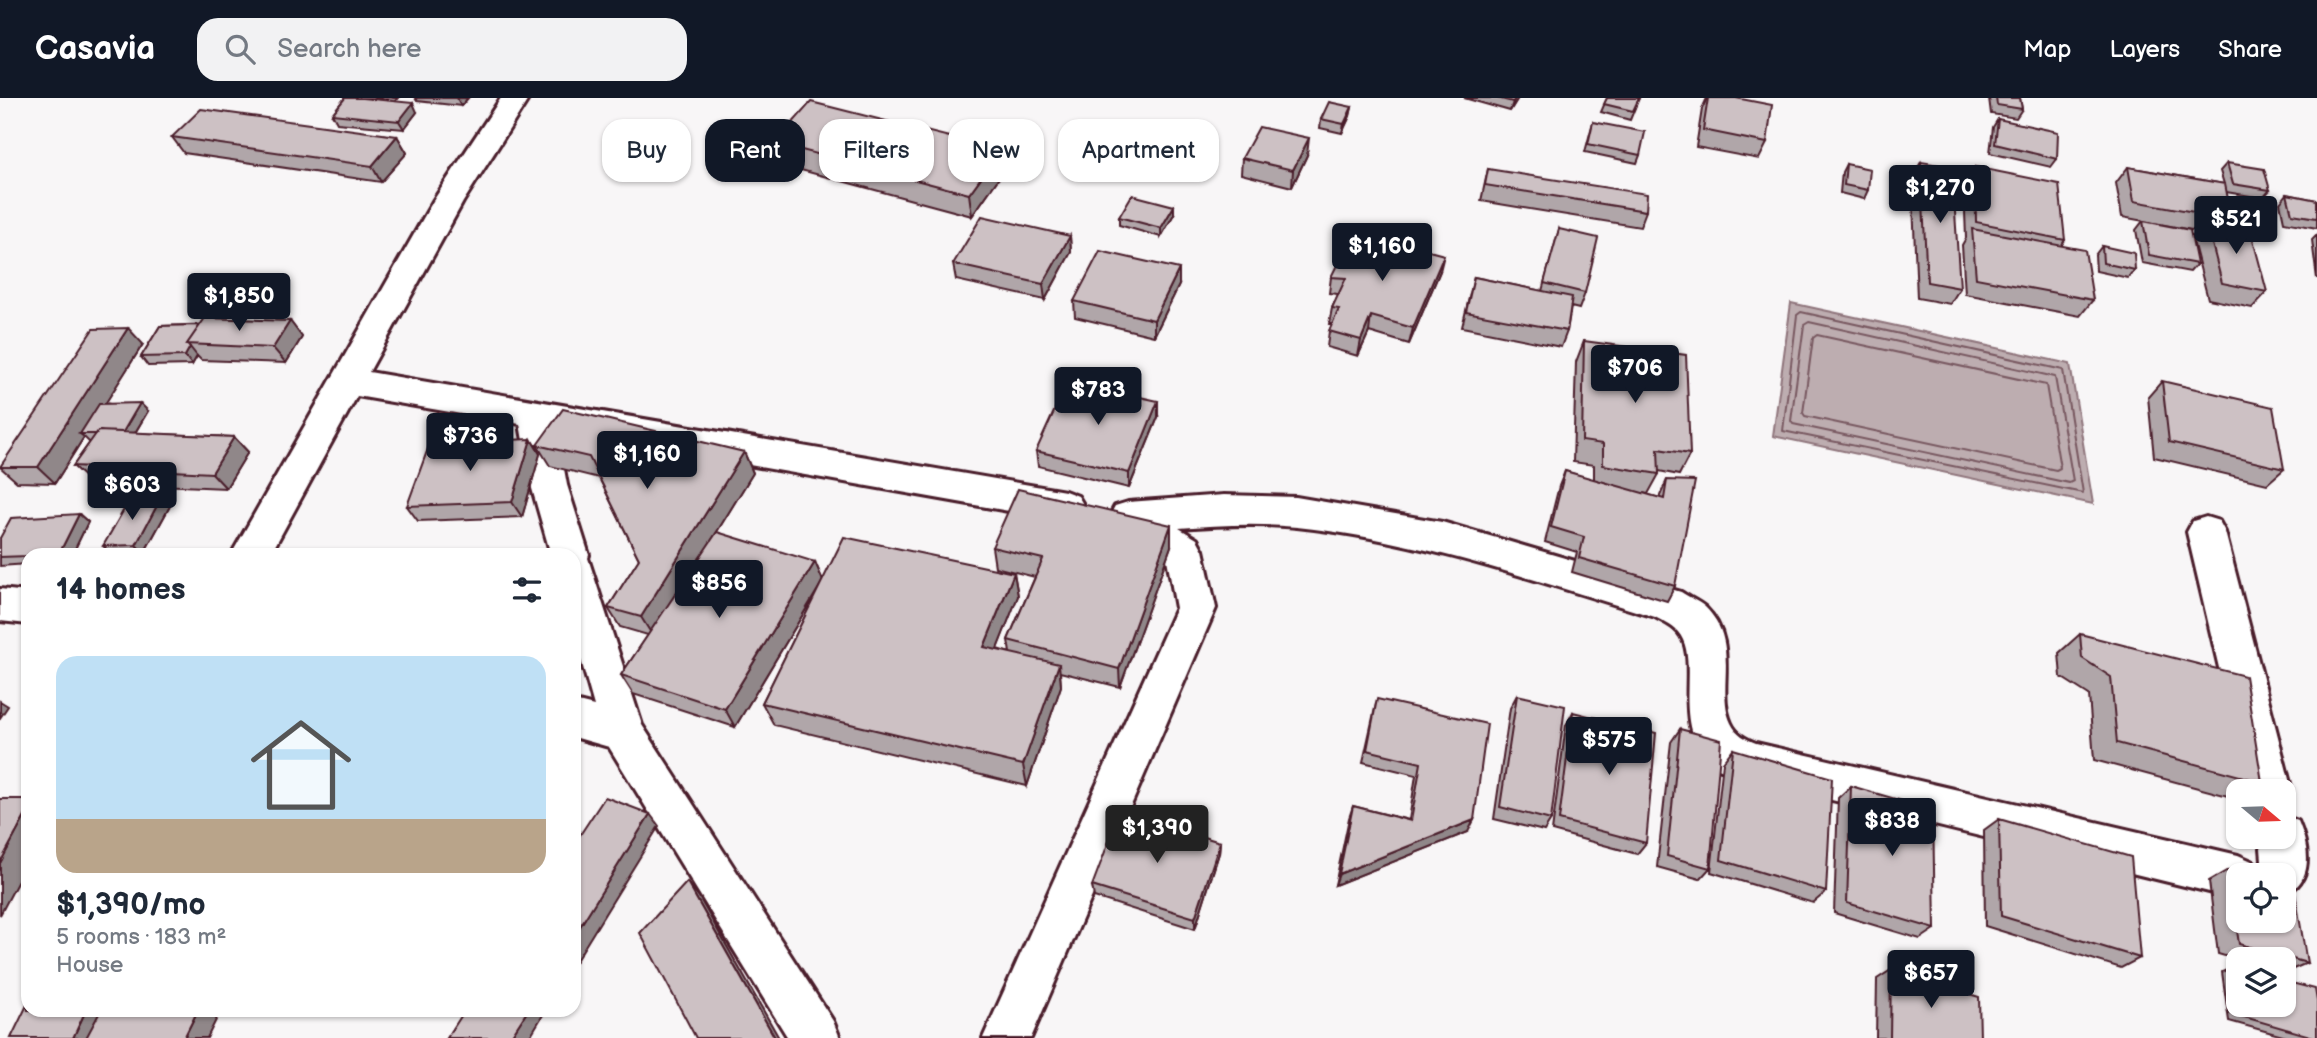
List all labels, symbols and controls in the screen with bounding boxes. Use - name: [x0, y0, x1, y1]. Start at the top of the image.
- search box: [197, 18, 687, 81]
- text: Casavia: [35, 29, 155, 69]
- icon: search: [221, 30, 259, 68]
- text: Search here: [277, 34, 421, 65]
- text: Map: [2023, 35, 2071, 64]
- text: Layers: [2109, 35, 2180, 64]
- text: Share: [2218, 35, 2282, 64]
- chip: Buy: [602, 119, 691, 182]
- chip: Rent: [705, 119, 805, 182]
- chip: Filters: [819, 119, 934, 182]
- chip: New: [948, 119, 1044, 182]
- chip: Apartment: [1058, 119, 1219, 182]
- pin: $1,270: [1883, 166, 1997, 225]
- text: $1,270: [1905, 174, 1975, 202]
- pin: $521: [2195, 197, 2277, 256]
- text: $521: [2210, 205, 2262, 233]
- pin: $1,160: [1325, 223, 1439, 283]
- text: $1,160: [1348, 232, 1416, 260]
- pin: $1,850: [182, 274, 296, 333]
- text: $1,850: [203, 282, 275, 310]
- pin: $706: [1594, 345, 1676, 405]
- text: $706: [1607, 354, 1663, 382]
- pin: $783: [1057, 368, 1139, 427]
- text: $783: [1070, 376, 1126, 404]
- pin: $736: [429, 414, 511, 473]
- text: $736: [442, 422, 498, 450]
- pin: $1,160: [590, 432, 704, 491]
- text: $1,160: [613, 440, 681, 468]
- pin: $603: [91, 462, 173, 522]
- text: $603: [104, 471, 160, 499]
- pin: $856: [678, 560, 760, 620]
- text: $856: [691, 569, 747, 597]
- icon: filters: [508, 571, 546, 609]
- text: 14 homes: [56, 572, 185, 608]
- icon: home: [238, 702, 364, 828]
- pin: $575: [1568, 718, 1650, 777]
- text: $575: [1582, 726, 1636, 754]
- north arrow: [2226, 779, 2296, 849]
- map controls: [2226, 779, 2296, 1017]
- pin: $838: [1851, 798, 1933, 858]
- pin: $1,390: [1100, 806, 1214, 865]
- text: $838: [1864, 807, 1920, 835]
- text: $1,390: [1121, 814, 1193, 842]
- button: locate: [2226, 863, 2296, 933]
- text: $1,390/mo: [56, 887, 206, 923]
- text: 5 rooms · 183 m²: [56, 923, 226, 951]
- button: layers: [2226, 947, 2296, 1017]
- pin: $657: [1890, 950, 1972, 1010]
- text: House: [56, 951, 123, 979]
- text: $657: [1903, 959, 1959, 987]

